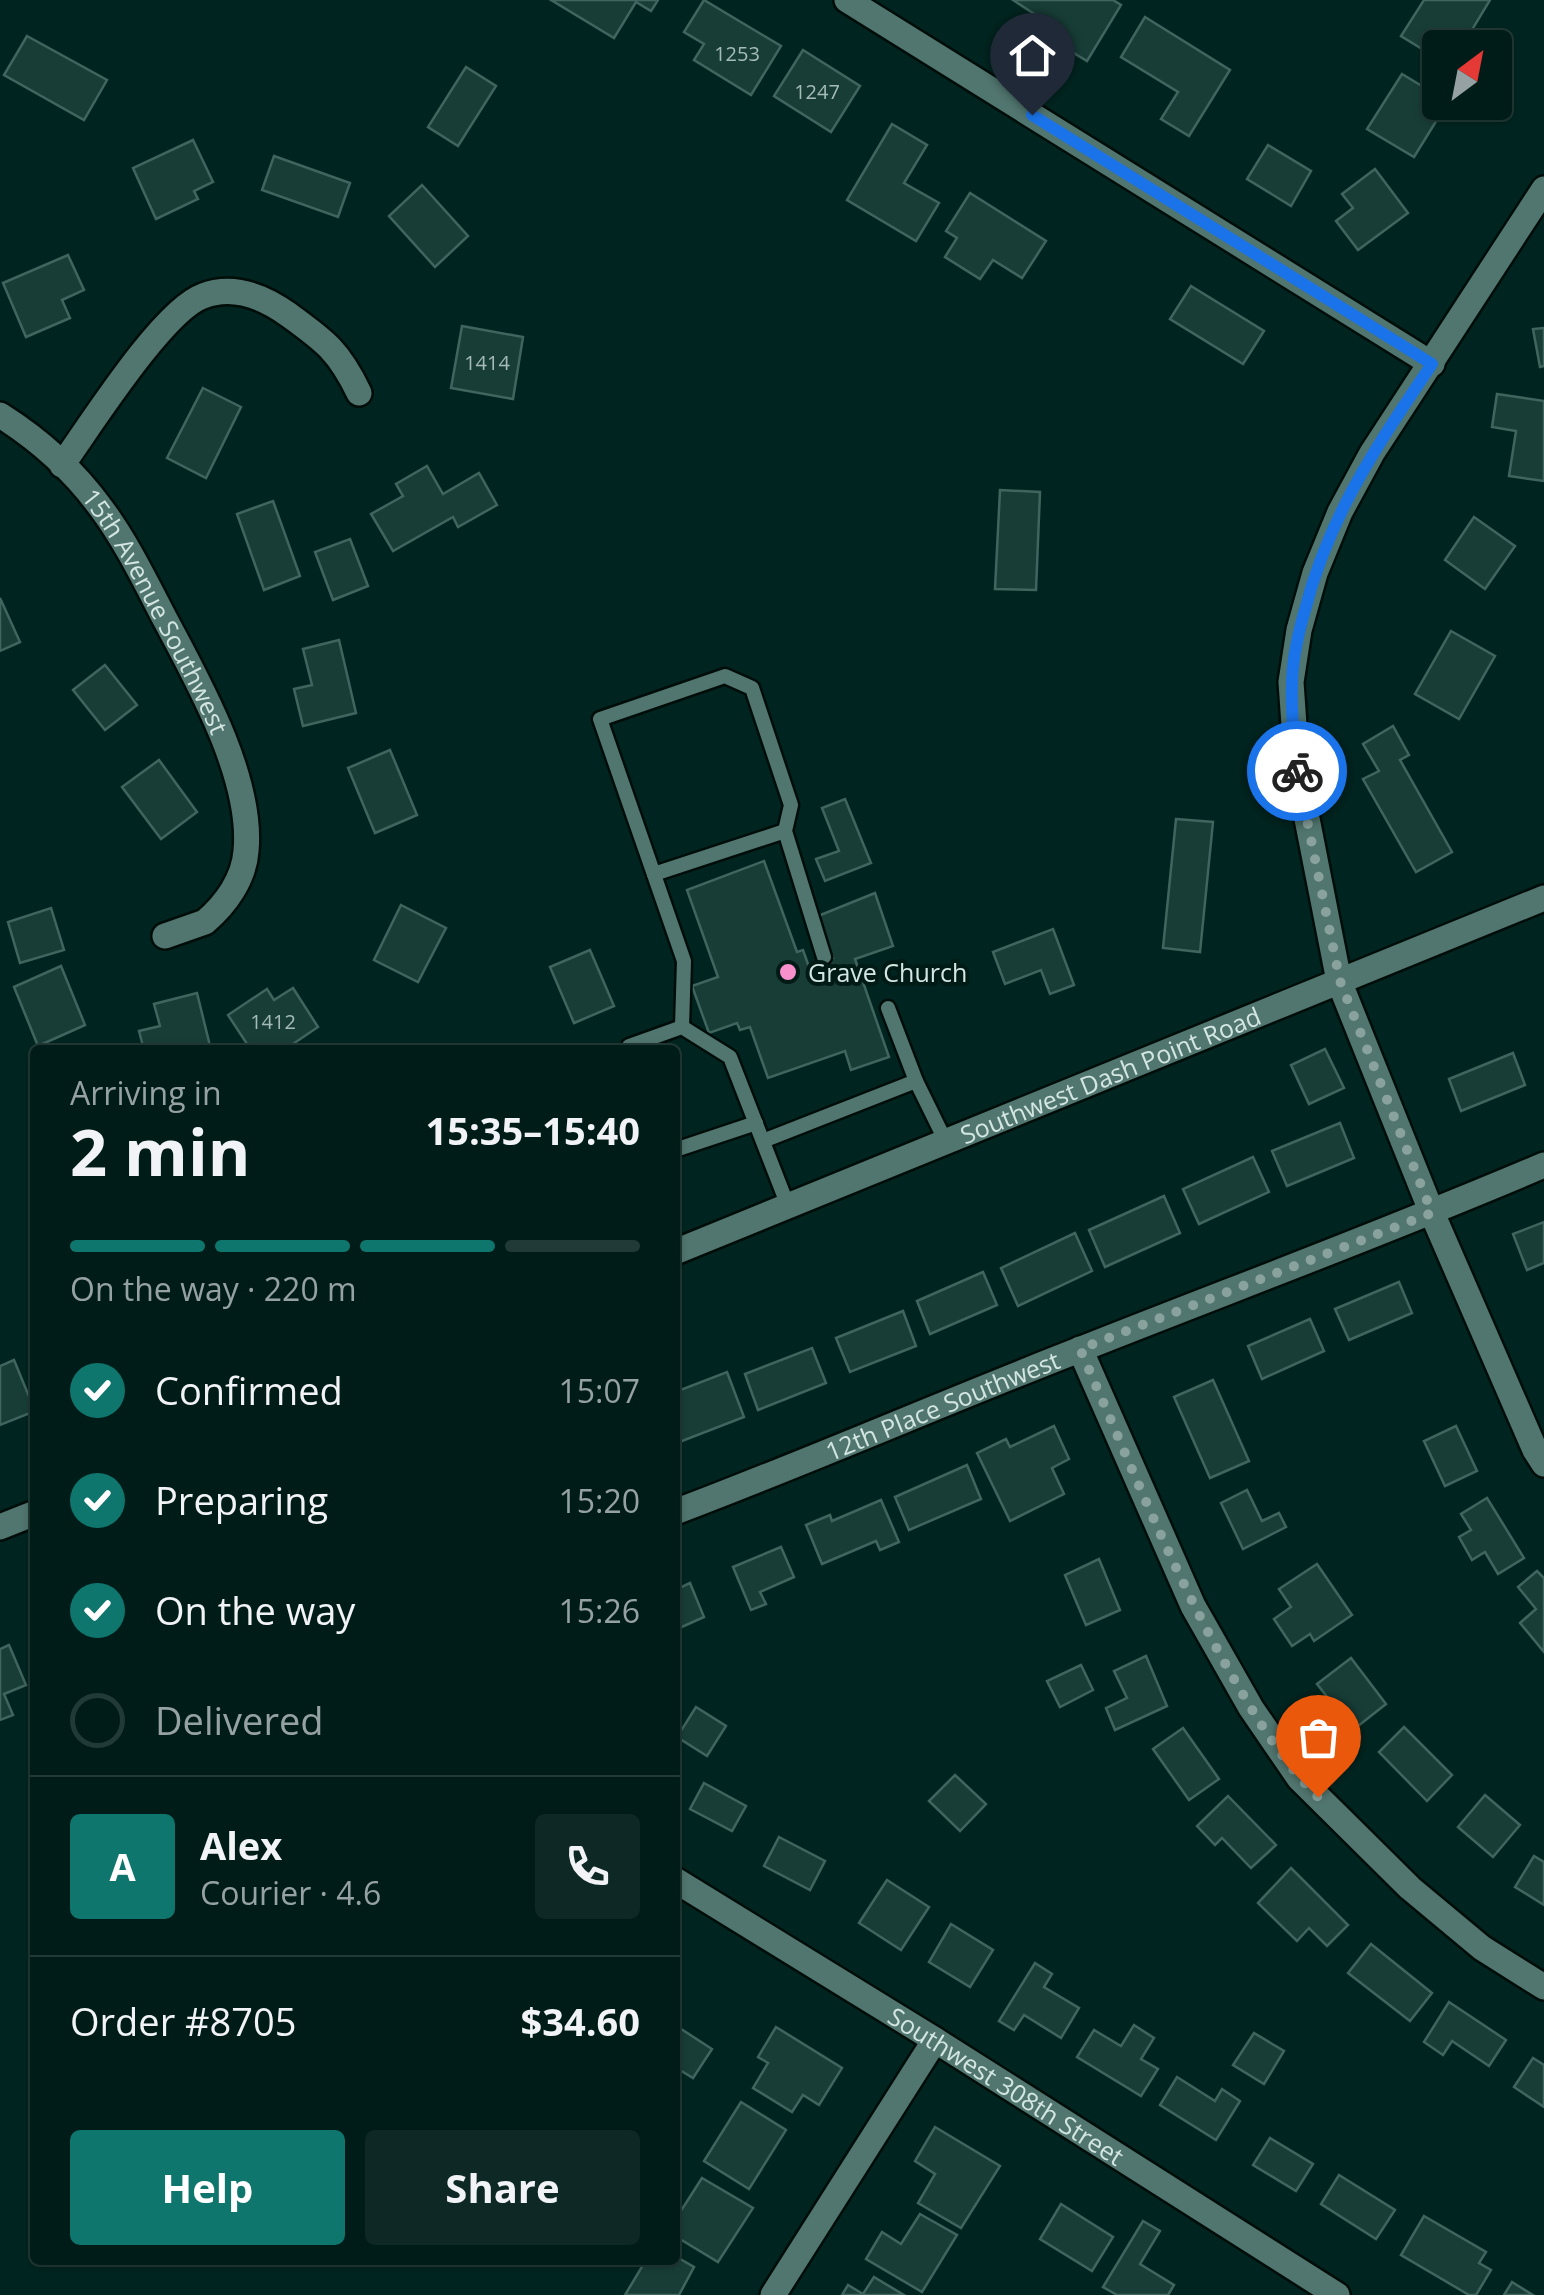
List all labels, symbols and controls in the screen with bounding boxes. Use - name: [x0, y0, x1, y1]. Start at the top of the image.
- pin: [990, 13, 1075, 116]
- icon: home: [1005, 28, 1060, 83]
- north arrow: [1422, 30, 1512, 120]
- map controls: [1422, 30, 1512, 120]
- house number: 1253: [714, 40, 760, 67]
- house number: 1247: [794, 78, 840, 105]
- house number: 1414: [464, 349, 510, 376]
- street label: 15th Avenue Southwest: [75, 481, 237, 739]
- courier: [1247, 721, 1347, 821]
- icon: bike: [1270, 744, 1325, 799]
- place label: Grave Church: [808, 955, 967, 989]
- marker: Grave Church: [777, 961, 799, 983]
- street label: Southwest Dash Point Road: [955, 998, 1266, 1151]
- house number: 1412: [250, 1008, 296, 1035]
- text: Arriving in: [70, 1071, 222, 1114]
- text: 15:35–15:40: [426, 1104, 640, 1156]
- text: 2 min: [70, 1107, 250, 1195]
- text: On the way · 220 m: [70, 1267, 357, 1310]
- street label: 12th Place Southwest: [820, 1342, 1064, 1468]
- icon: check: [70, 1363, 125, 1418]
- text: Confirmed: [155, 1364, 343, 1416]
- text: 15:07: [558, 1369, 640, 1412]
- icon: check: [70, 1473, 125, 1528]
- text: Preparing: [155, 1474, 328, 1526]
- text: 15:20: [558, 1479, 640, 1522]
- icon: check: [70, 1583, 125, 1638]
- text: On the way: [155, 1584, 355, 1636]
- text: 15:26: [558, 1589, 640, 1632]
- text: Delivered: [155, 1694, 324, 1746]
- pin: [1276, 1695, 1361, 1798]
- icon: bag: [1291, 1710, 1346, 1765]
- button: phone: [535, 1814, 640, 1919]
- text: Alex: [200, 1819, 282, 1871]
- text: A: [109, 1840, 136, 1892]
- text: Courier · 4.6: [200, 1871, 381, 1914]
- text: Order #8705: [70, 1995, 297, 2047]
- text: $34.60: [521, 1995, 640, 2047]
- street label: Southwest 308th Street: [882, 1998, 1131, 2173]
- button: Help: [70, 2130, 345, 2245]
- button: Share: [365, 2130, 640, 2245]

